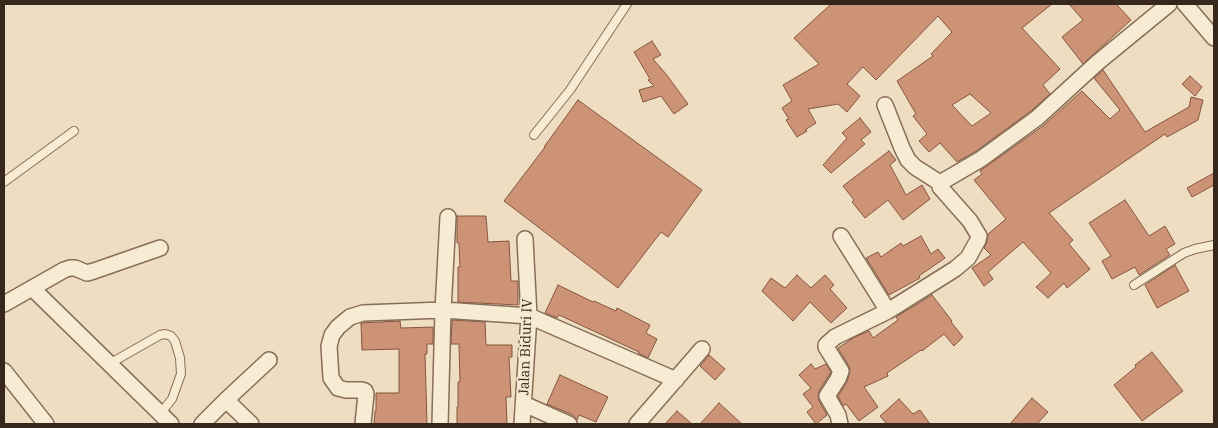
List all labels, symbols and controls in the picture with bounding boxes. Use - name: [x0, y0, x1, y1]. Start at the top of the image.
- street label: Jalan Biduri IV: [516, 298, 536, 396]

